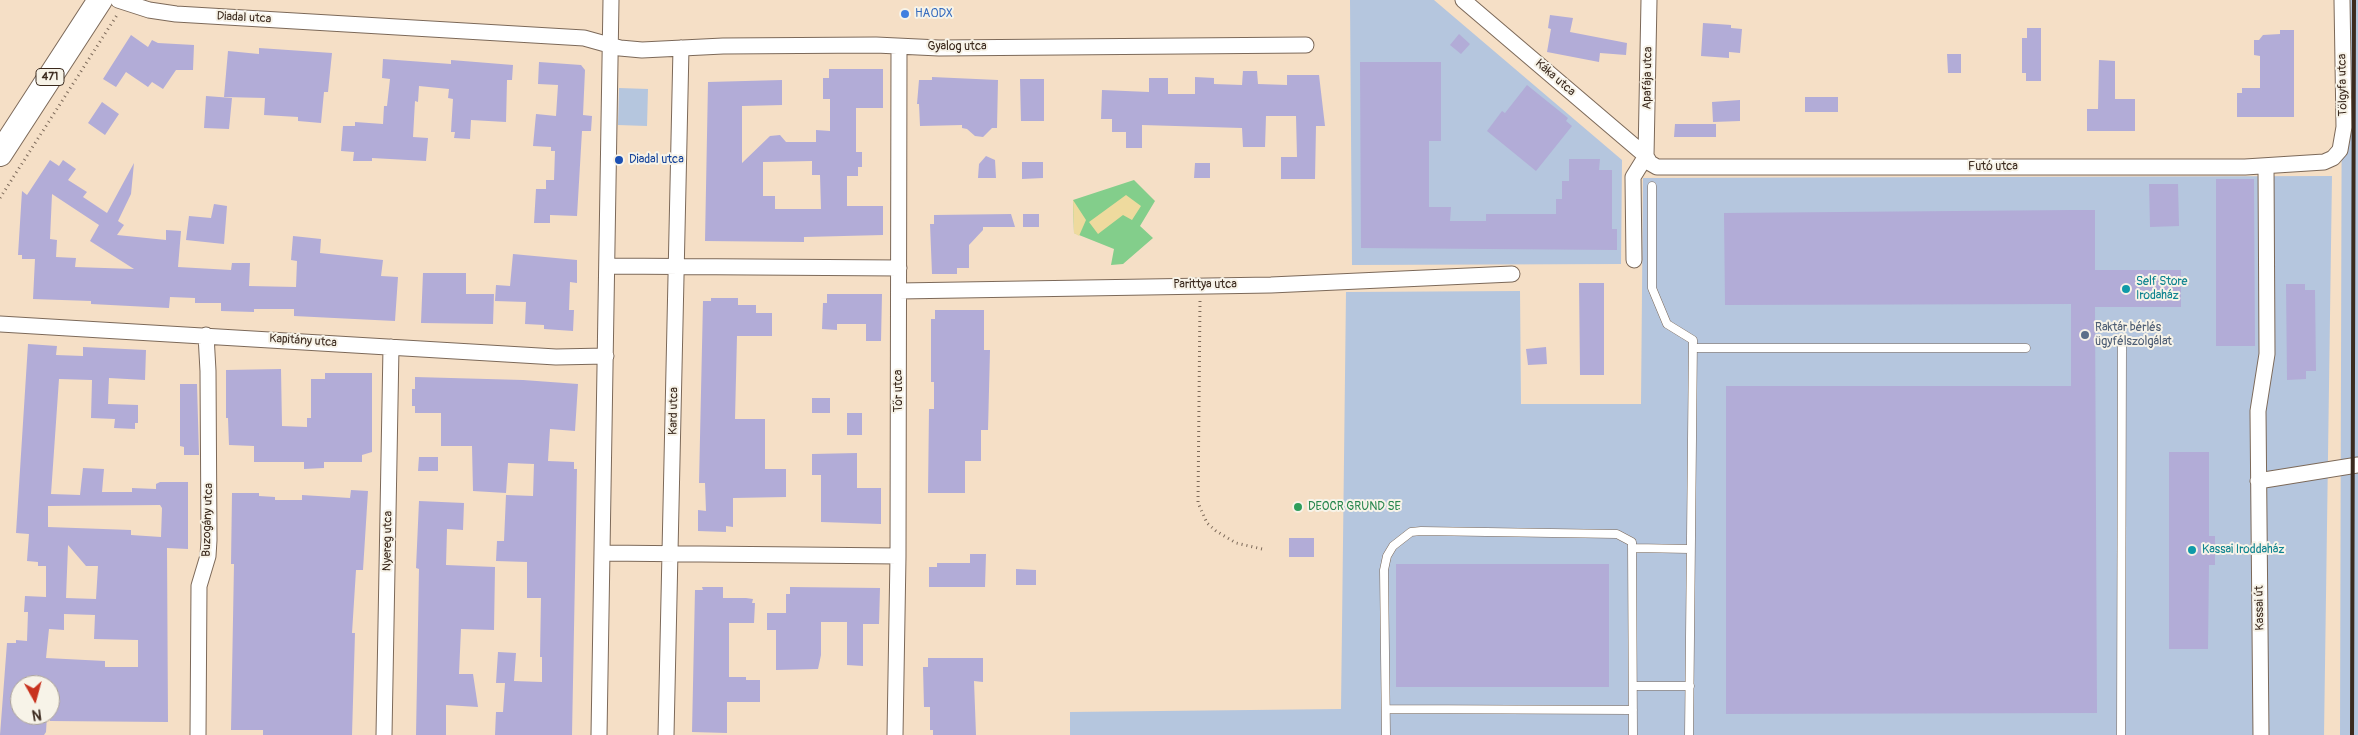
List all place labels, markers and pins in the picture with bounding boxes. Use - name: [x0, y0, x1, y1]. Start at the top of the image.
- place label: HA0DX: [915, 7, 953, 21]
- marker: HA0DX: [899, 8, 911, 20]
- place label: Diadal utca: [629, 153, 684, 167]
- marker: Diadal utca: [613, 154, 625, 166]
- place label: Self Store Irodaház: [2136, 275, 2187, 303]
- marker: Self Store Irodaház: [2120, 283, 2132, 295]
- place label: Raktár bérlés ügyfélszolgálat: [2095, 321, 2172, 349]
- marker: Raktár bérlés ügyfélszolgálat: [2079, 329, 2091, 341]
- place label: DEOCR GRUND SE: [1308, 500, 1401, 514]
- marker: DEOCR GRUND SE: [1292, 501, 1304, 513]
- place label: Kassai Iroddaház: [2202, 543, 2285, 557]
- marker: Kassai Iroddaház: [2186, 544, 2198, 556]

